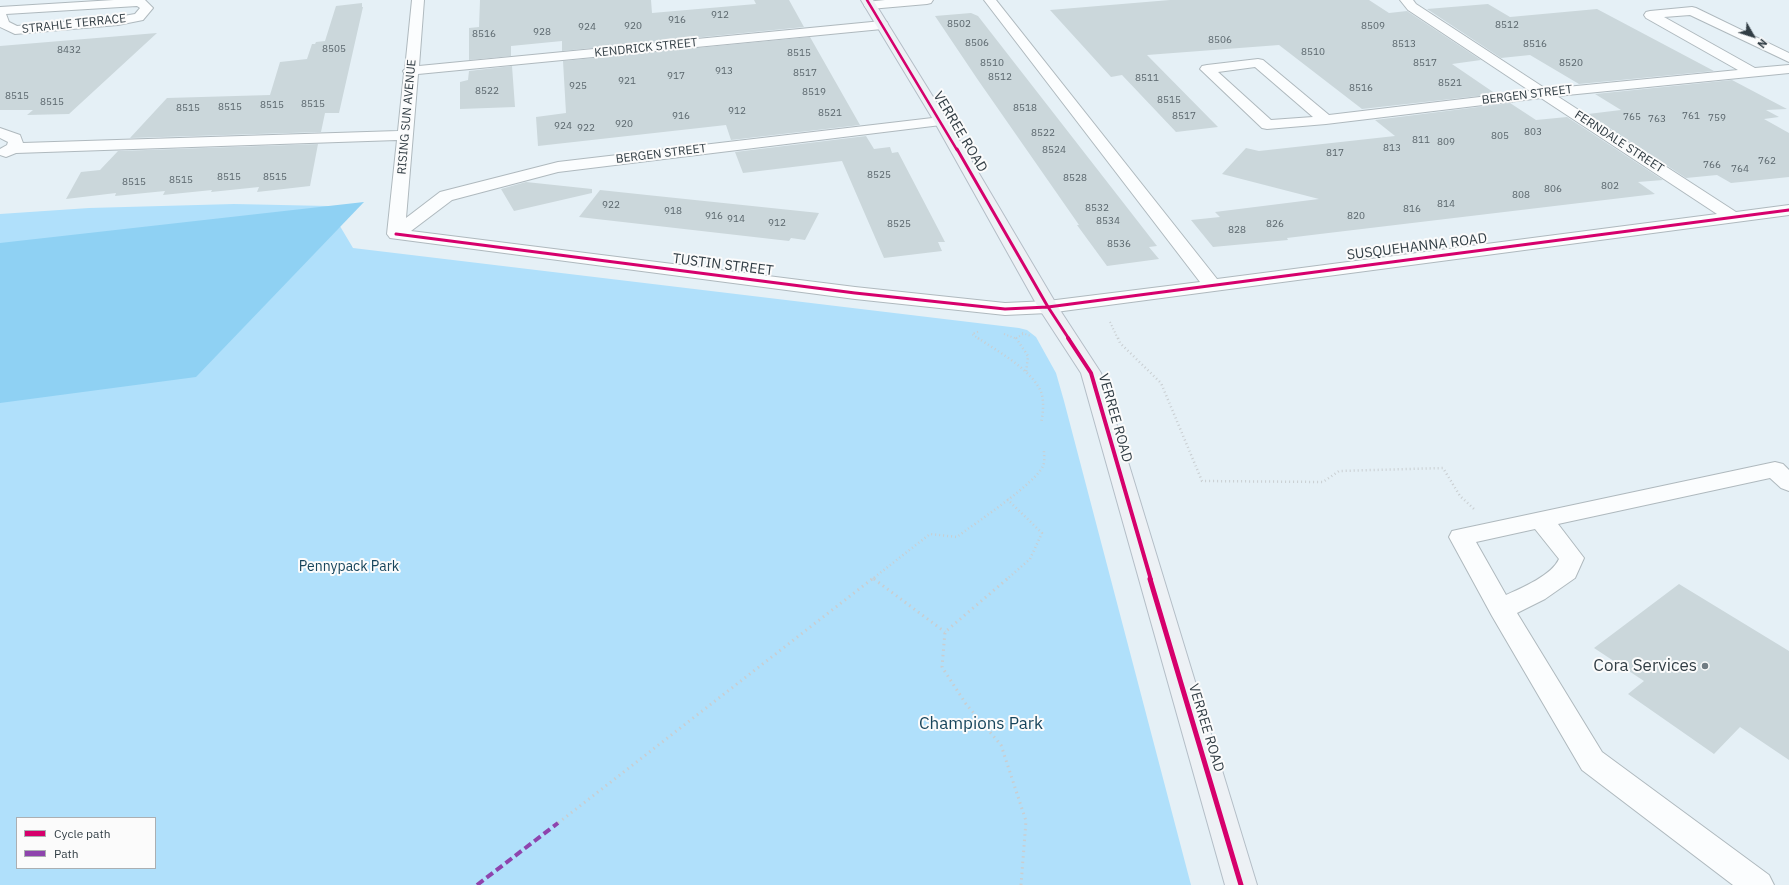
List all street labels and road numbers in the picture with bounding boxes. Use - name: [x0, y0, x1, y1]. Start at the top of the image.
- street label: STRAHLE TERRACE: [21, 11, 127, 37]
- street label: KENDRICK STREET: [594, 35, 698, 61]
- street label: RISING SUN AVENUE: [395, 59, 419, 175]
- street label: BERGEN STREET: [1481, 82, 1573, 108]
- street label: VERREE ROAD: [929, 89, 991, 175]
- street label: FERNDALE STREET: [1572, 108, 1666, 176]
- street label: BERGEN STREET: [615, 141, 707, 167]
- street label: SUSQUEHANNA ROAD: [1346, 230, 1488, 264]
- street label: TUSTIN STREET: [672, 250, 774, 280]
- street label: VERREE ROAD: [1094, 372, 1136, 464]
- street label: VERREE ROAD: [1185, 682, 1227, 774]

